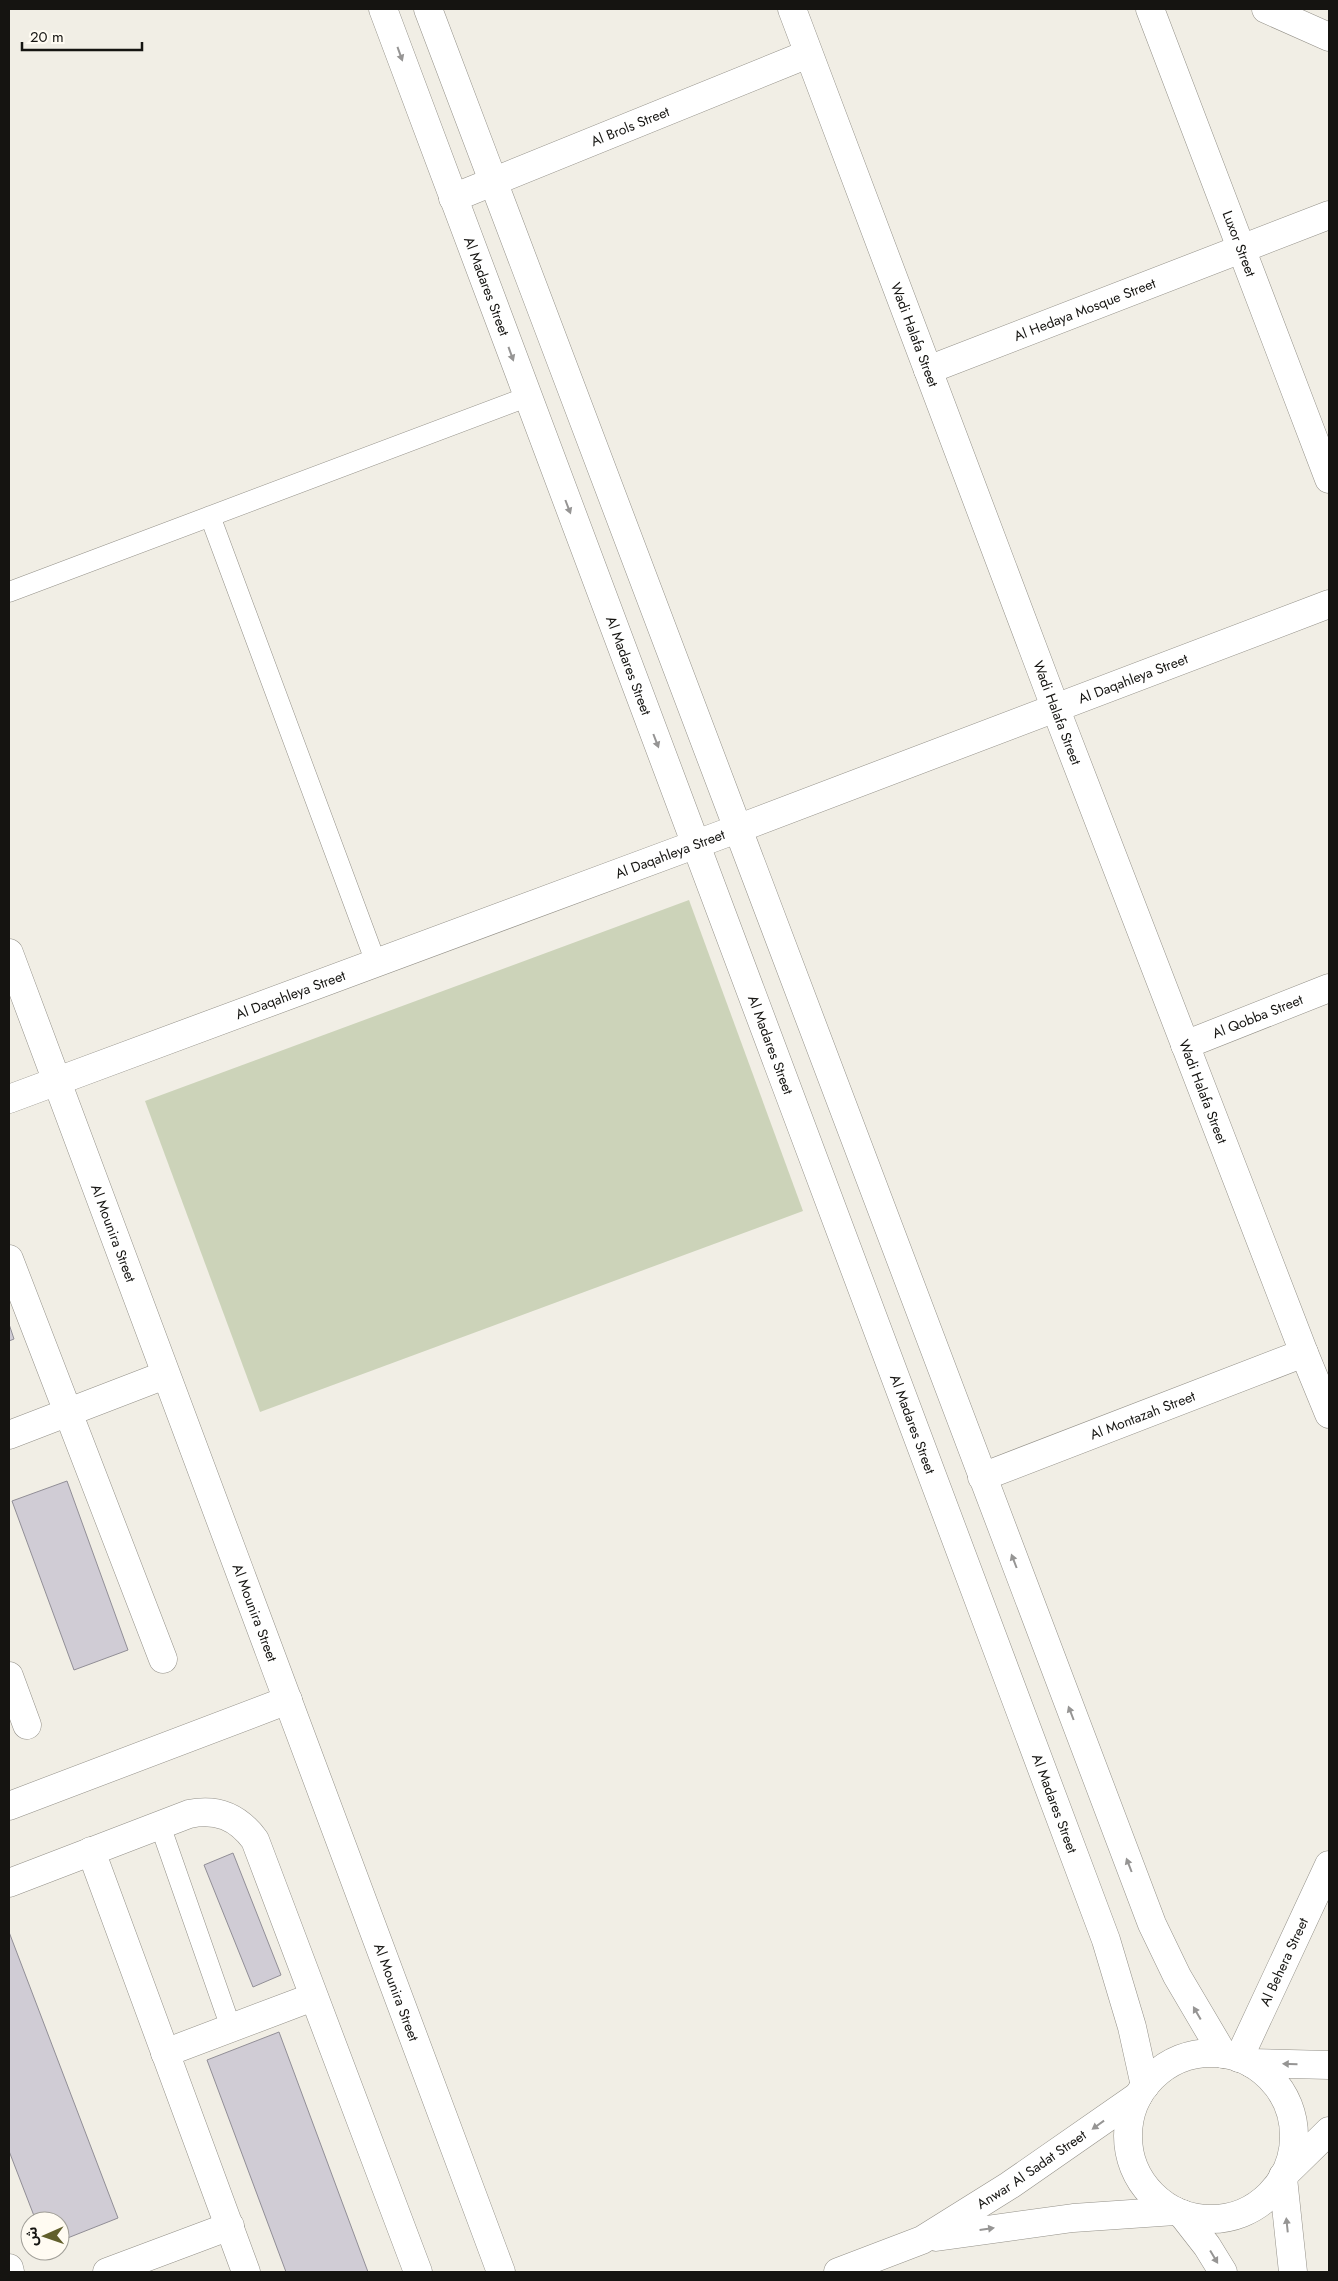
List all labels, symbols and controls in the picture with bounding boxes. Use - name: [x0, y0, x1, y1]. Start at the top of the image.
- scale bar: [22, 20, 142, 52]
- text: 20 m: [30, 26, 64, 48]
- one-way arrow: [397, 47, 404, 62]
- street label: Al Brols Street: [588, 101, 673, 151]
- street label: Luxor Street: [1218, 208, 1261, 280]
- street label: Al Madares Street: [459, 234, 515, 339]
- street label: Al Hedaya Mosque Street: [1011, 273, 1159, 346]
- street label: Wadi Halafa Street: [886, 280, 944, 390]
- one-way arrow: [508, 347, 515, 362]
- one-way arrow: [565, 499, 572, 514]
- street label: Al Madares Street: [601, 613, 657, 719]
- street label: Al Daqahleya Street: [1075, 648, 1191, 708]
- street label: Wadi Halafa Street: [1028, 658, 1087, 768]
- one-way arrow: [652, 734, 660, 749]
- street label: Al Daqahleya Street: [612, 824, 728, 883]
- street label: Al Daqahleya Street: [232, 965, 349, 1024]
- street label: Al Qobba Street: [1209, 989, 1306, 1043]
- street label: Al Madares Street: [743, 992, 799, 1098]
- street label: Wadi Halafa Street: [1174, 1037, 1233, 1147]
- street label: Al Mounira Street: [86, 1181, 141, 1286]
- street label: Al Madares Street: [885, 1372, 941, 1477]
- street label: Al Montazah Street: [1087, 1386, 1199, 1445]
- one-way arrow: [1010, 1554, 1017, 1569]
- street label: Al Mounira Street: [228, 1561, 283, 1665]
- one-way arrow: [1067, 1706, 1075, 1720]
- street label: Al Madares Street: [1027, 1751, 1083, 1856]
- one-way arrow: [1125, 1857, 1133, 1872]
- street label: Al Behera Street: [1255, 1914, 1313, 2009]
- street label: Al Mounira Street: [369, 1940, 424, 2045]
- one-way arrow: [1193, 2005, 1201, 2020]
- one-way arrow: [1282, 2060, 1298, 2068]
- one-way arrow: [1091, 2120, 1105, 2130]
- street label: Anwar Al Sadat Street: [972, 2125, 1091, 2214]
- north arrow: [20, 2211, 70, 2261]
- one-way arrow: [1283, 2217, 1291, 2233]
- one-way arrow: [980, 2225, 996, 2233]
- text: ش: [22, 2227, 42, 2246]
- one-way arrow: [1209, 2250, 1218, 2263]

